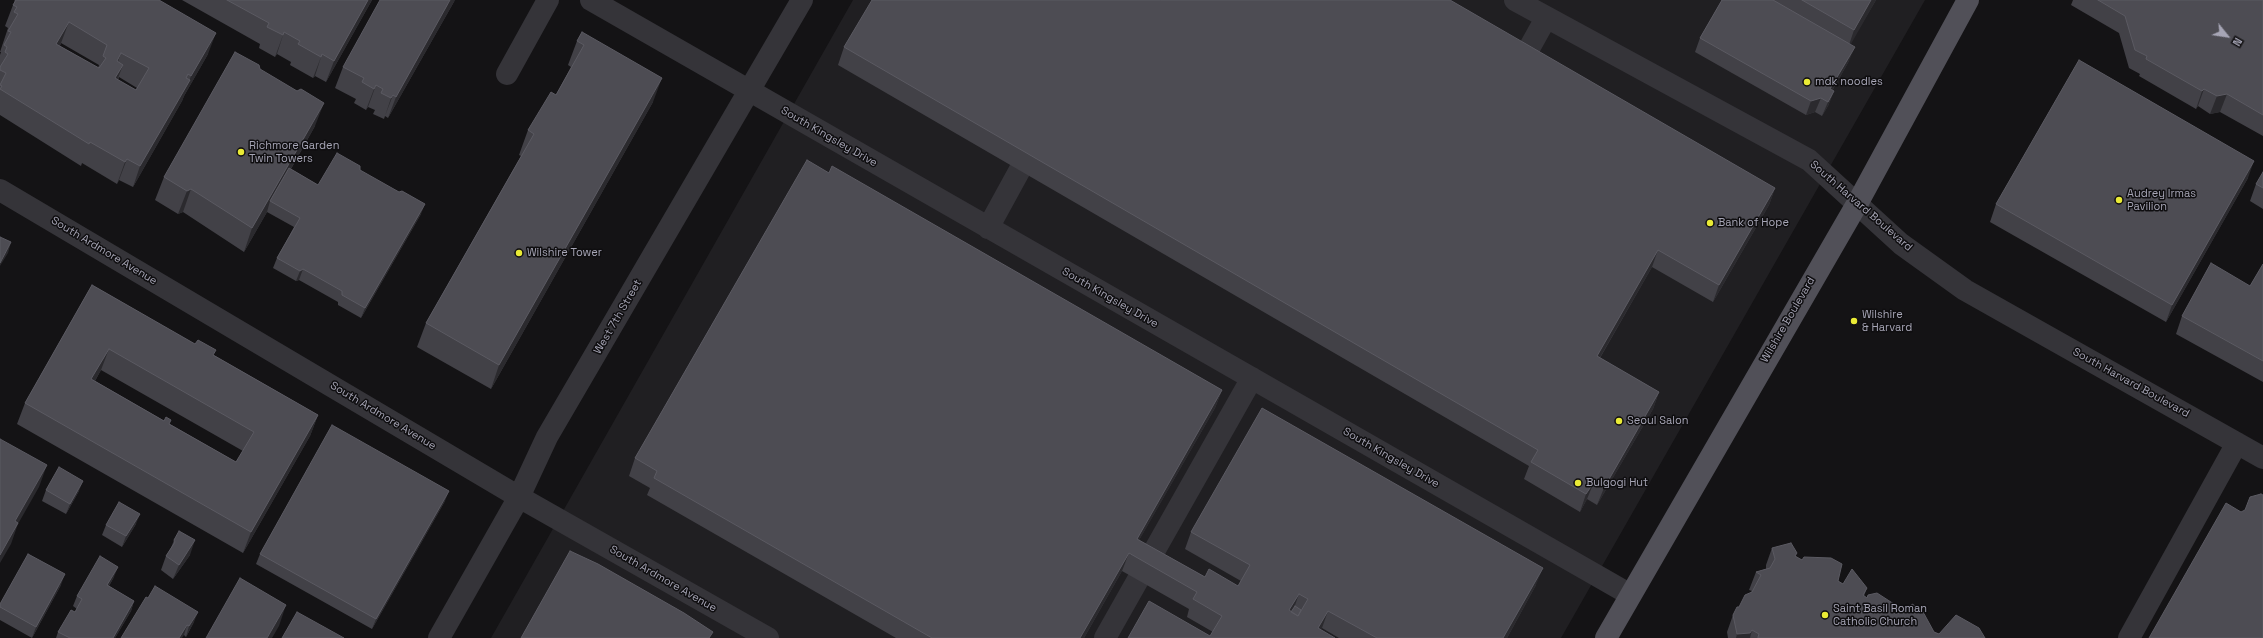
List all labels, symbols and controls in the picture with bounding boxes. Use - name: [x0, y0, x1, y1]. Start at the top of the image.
- north arrow: [2207, 16, 2247, 56]
- text: N: [2229, 35, 2245, 49]
- place label: mdk noodles: [1815, 75, 1883, 89]
- marker: mdk noodles: [1802, 77, 1812, 87]
- street label: South Kingsley Drive: [778, 104, 880, 170]
- place label: Richmore Garden Twin Towers: [249, 139, 339, 165]
- marker: Richmore Garden Twin Towers: [236, 147, 246, 157]
- street label: South Harvard Boulevard: [1807, 158, 1915, 254]
- place label: Audrey Irmas Pavilion: [2127, 187, 2196, 213]
- marker: Audrey Irmas Pavilion: [2114, 195, 2124, 205]
- street label: South Ardmore Avenue: [49, 214, 159, 288]
- place label: Bank of Hope: [1718, 216, 1789, 230]
- marker: Bank of Hope: [1705, 218, 1715, 228]
- place label: Wilshire Tower: [527, 246, 602, 260]
- marker: Wilshire Tower: [514, 248, 524, 258]
- street label: South Kingsley Drive: [1059, 265, 1161, 331]
- street label: Wilshire Boulevard: [1758, 275, 1818, 365]
- street label: West 7th Street: [591, 277, 645, 357]
- place label: Wilshire & Harvard: [1862, 308, 1912, 334]
- marker: Wilshire & Harvard: [1849, 316, 1859, 326]
- street label: South Harvard Boulevard: [2070, 345, 2192, 421]
- street label: South Ardmore Avenue: [328, 379, 438, 453]
- place label: Seoul Salon: [1627, 414, 1689, 428]
- marker: Seoul Salon: [1614, 416, 1624, 426]
- street label: South Kingsley Drive: [1340, 425, 1442, 491]
- place label: Bulgogi Hut: [1586, 476, 1648, 490]
- marker: Bulgogi Hut: [1573, 478, 1583, 488]
- street label: South Ardmore Avenue: [607, 543, 719, 615]
- place label: Saint Basil Roman Catholic Church: [1833, 602, 1927, 628]
- marker: Saint Basil Roman Catholic Church: [1820, 610, 1830, 620]

